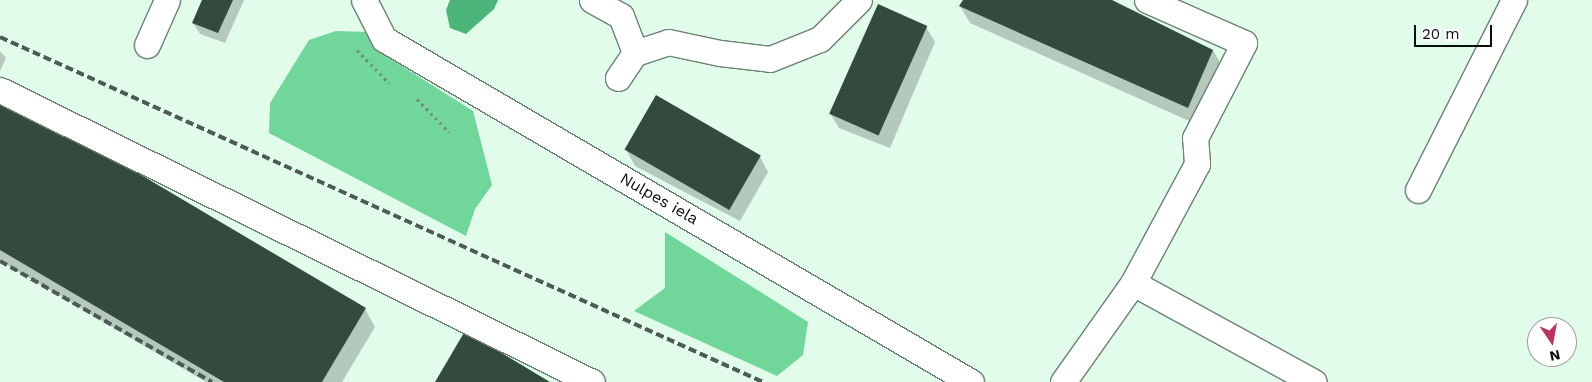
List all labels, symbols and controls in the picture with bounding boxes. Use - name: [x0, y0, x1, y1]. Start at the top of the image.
- scale bar: [1417, 15, 1494, 47]
- text: 20 m: [1422, 25, 1460, 43]
- street label: Nulpes iela: [617, 169, 701, 229]
- north arrow: [1527, 317, 1577, 367]
- text: N: [1548, 347, 1562, 365]

